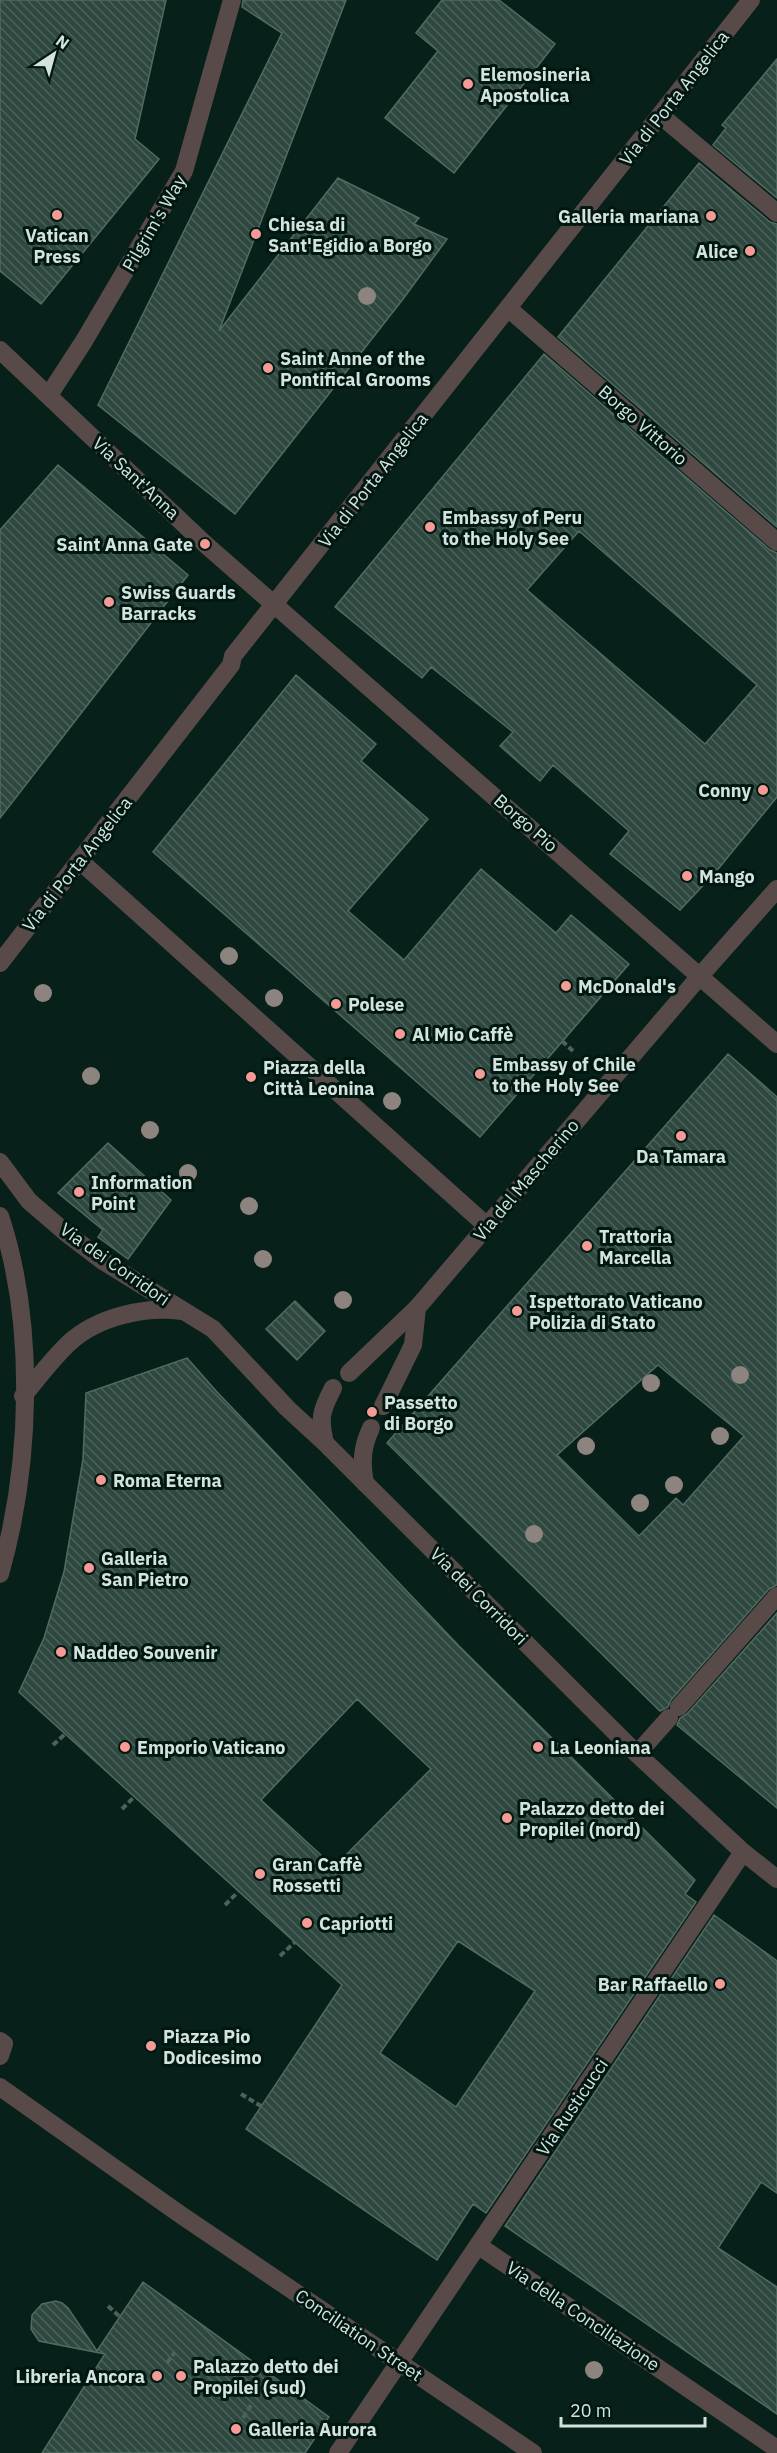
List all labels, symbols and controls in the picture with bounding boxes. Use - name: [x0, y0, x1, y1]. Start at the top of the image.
- north arrow: [24, 24, 84, 84]
- street label: Via di Porta Angelica: [614, 26, 734, 170]
- text: N: [52, 30, 73, 53]
- place label: Elemosineria Apostolica: [480, 63, 590, 107]
- marker: Elemosineria Apostolica: [461, 77, 475, 91]
- street label: Pilgrim's Way: [117, 170, 191, 276]
- place label: Galleria mariana: [558, 205, 699, 228]
- marker: Vatican Press: [50, 208, 64, 222]
- marker: Galleria mariana: [704, 209, 718, 223]
- place label: Chiesa di Sant'Egidio a Borgo: [268, 213, 432, 257]
- place label: Vatican Press: [25, 224, 89, 268]
- marker: Chiesa di Sant'Egidio a Borgo: [249, 227, 263, 241]
- place label: Alice: [696, 240, 738, 263]
- marker: Alice: [743, 244, 757, 258]
- place label: Saint Anne of the Pontifical Grooms: [280, 347, 431, 391]
- marker: Saint Anne of the Pontifical Grooms: [261, 361, 275, 375]
- street label: Borgo Vittorio: [594, 380, 692, 470]
- street label: Via di Porta Angelica: [313, 408, 433, 552]
- street label: Via Sant'Anna: [88, 432, 185, 525]
- place label: Embassy of Peru to the Holy See: [442, 506, 582, 550]
- marker: Embassy of Peru to the Holy See: [423, 520, 437, 534]
- place label: Saint Anna Gate: [56, 533, 193, 556]
- marker: Saint Anna Gate: [198, 537, 212, 551]
- place label: Swiss Guards Barracks: [121, 581, 236, 625]
- marker: Swiss Guards Barracks: [102, 595, 116, 609]
- place label: Conny: [698, 779, 751, 802]
- marker: Conny: [756, 783, 770, 797]
- street label: Borgo Pio: [489, 789, 563, 857]
- street label: Via di Porta Angelica: [17, 792, 137, 936]
- place label: Mango: [699, 865, 755, 888]
- marker: Mango: [680, 869, 694, 883]
- place label: McDonald's: [578, 975, 676, 998]
- marker: McDonald's: [559, 979, 573, 993]
- place label: Polese: [348, 993, 404, 1016]
- marker: Polese: [329, 997, 343, 1011]
- place label: Al Mio Caffè: [412, 1023, 513, 1046]
- marker: Al Mio Caffè: [393, 1027, 407, 1041]
- place label: Embassy of Chile to the Holy See: [492, 1053, 636, 1097]
- place label: Piazza della Città Leonina: [263, 1056, 375, 1100]
- marker: Embassy of Chile to the Holy See: [473, 1067, 487, 1081]
- marker: Piazza della Città Leonina: [244, 1070, 258, 1084]
- street label: Via del Mascherino: [468, 1114, 584, 1246]
- marker: Da Tamara: [674, 1129, 688, 1143]
- place label: Da Tamara: [636, 1145, 726, 1168]
- place label: Information Point: [91, 1171, 193, 1215]
- marker: Information Point: [72, 1185, 86, 1199]
- street label: Via dei Corridori: [56, 1218, 174, 1310]
- place label: Trattoria Marcella: [599, 1225, 672, 1269]
- marker: Trattoria Marcella: [580, 1239, 594, 1253]
- place label: Ispettorato Vaticano Polizia di Stato: [529, 1290, 703, 1334]
- marker: Ispettorato Vaticano Polizia di Stato: [510, 1304, 524, 1318]
- place label: Passetto di Borgo: [384, 1391, 458, 1435]
- marker: Passetto di Borgo: [365, 1405, 379, 1419]
- place label: Roma Eterna: [113, 1469, 222, 1492]
- marker: Roma Eterna: [94, 1473, 108, 1487]
- street label: Via dei Corridori: [425, 1542, 533, 1650]
- place label: Galleria San Pietro: [101, 1547, 189, 1591]
- marker: Galleria San Pietro: [82, 1561, 96, 1575]
- place label: Naddeo Souvenir: [73, 1641, 218, 1664]
- marker: Naddeo Souvenir: [54, 1645, 68, 1659]
- place label: Emporio Vaticano: [137, 1736, 286, 1759]
- place label: La Leoniana: [550, 1736, 651, 1759]
- marker: Emporio Vaticano: [118, 1740, 132, 1754]
- marker: La Leoniana: [531, 1740, 545, 1754]
- place label: Palazzo detto dei Propilei (nord): [519, 1797, 665, 1841]
- marker: Palazzo detto dei Propilei (nord): [500, 1811, 514, 1825]
- place label: Gran Caffè Rossetti: [272, 1853, 362, 1897]
- marker: Gran Caffè Rossetti: [253, 1867, 267, 1881]
- place label: Capriotti: [319, 1912, 393, 1935]
- marker: Capriotti: [300, 1916, 314, 1930]
- place label: Bar Raffaello: [598, 1973, 708, 1996]
- marker: Bar Raffaello: [713, 1977, 727, 1991]
- place label: Piazza Pio Dodicesimo: [163, 2025, 262, 2069]
- marker: Piazza Pio Dodicesimo: [144, 2039, 158, 2053]
- street label: Via Rusticucci: [531, 2054, 613, 2160]
- street label: Via della Conciliazione: [502, 2256, 664, 2376]
- street label: Conciliation Street: [291, 2284, 427, 2386]
- place label: Palazzo detto dei Propilei (sud): [193, 2355, 339, 2399]
- place label: Libreria Ancora: [15, 2365, 145, 2388]
- marker: Libreria Ancora: [150, 2369, 164, 2383]
- marker: Palazzo detto dei Propilei (sud): [174, 2369, 188, 2383]
- scale bar: [561, 2390, 705, 2428]
- text: 20 m: [570, 2399, 612, 2422]
- place label: Galleria Aurora: [248, 2418, 377, 2441]
- marker: Galleria Aurora: [229, 2422, 243, 2436]

